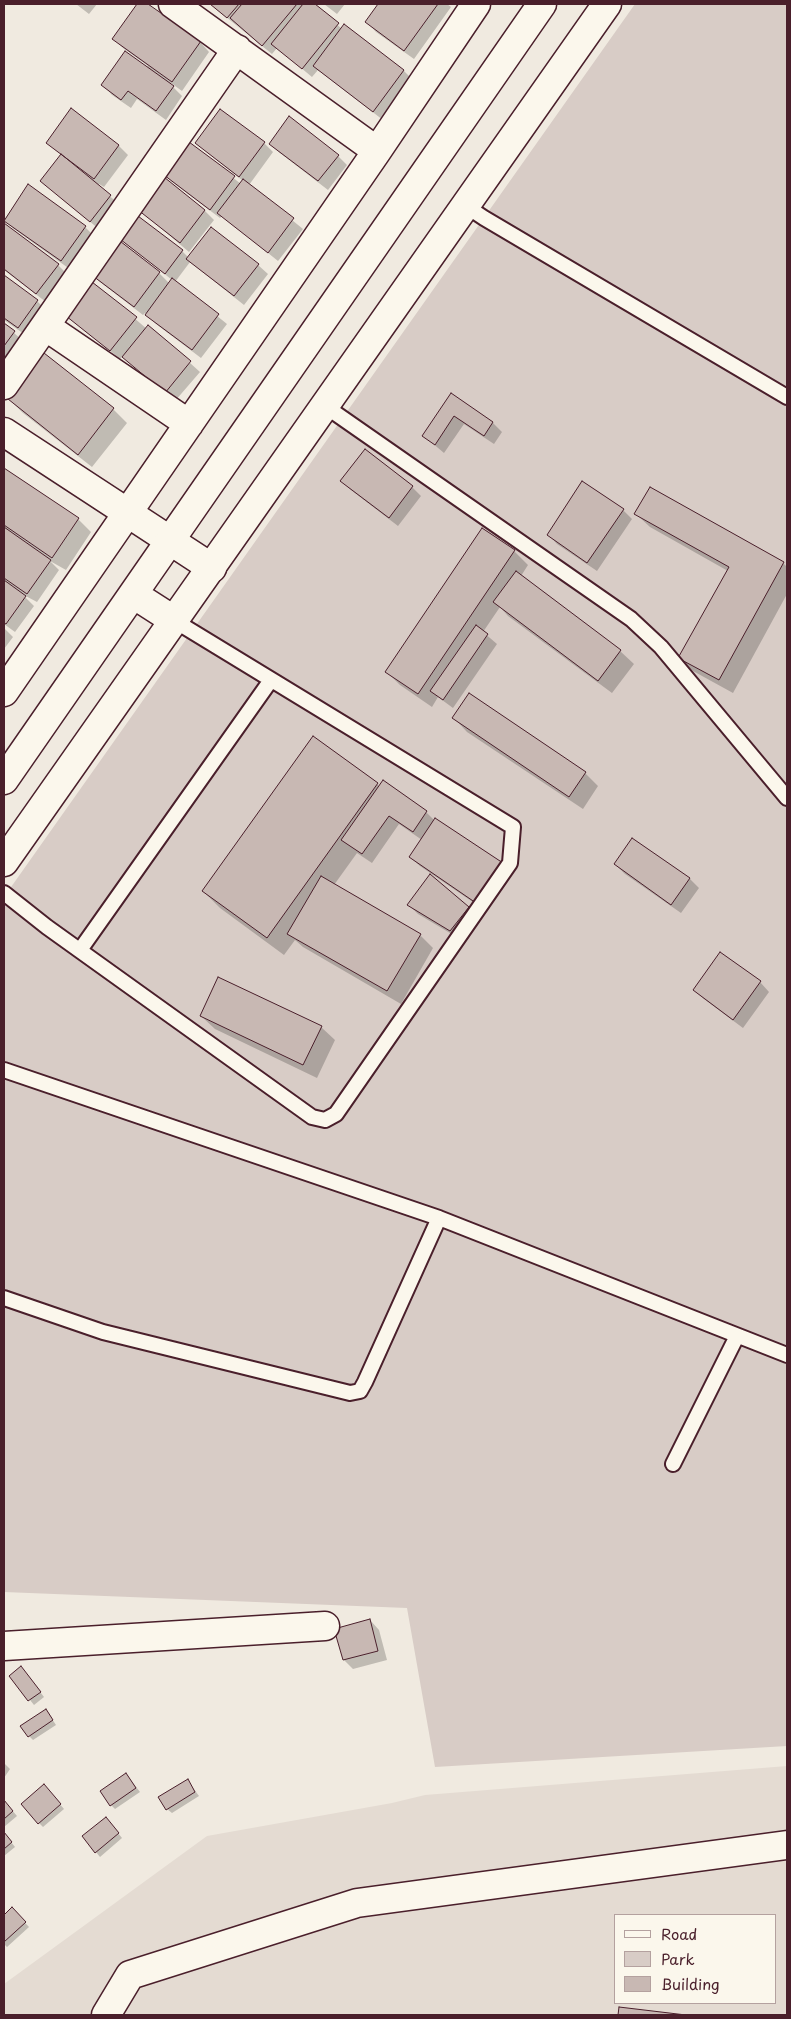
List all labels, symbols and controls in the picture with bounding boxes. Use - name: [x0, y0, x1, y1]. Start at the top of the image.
- legend: [614, 1914, 776, 2004]
- text: Road: [661, 1922, 697, 1945]
- text: Park: [661, 1947, 695, 1970]
- text: Building: [661, 1972, 720, 1995]

